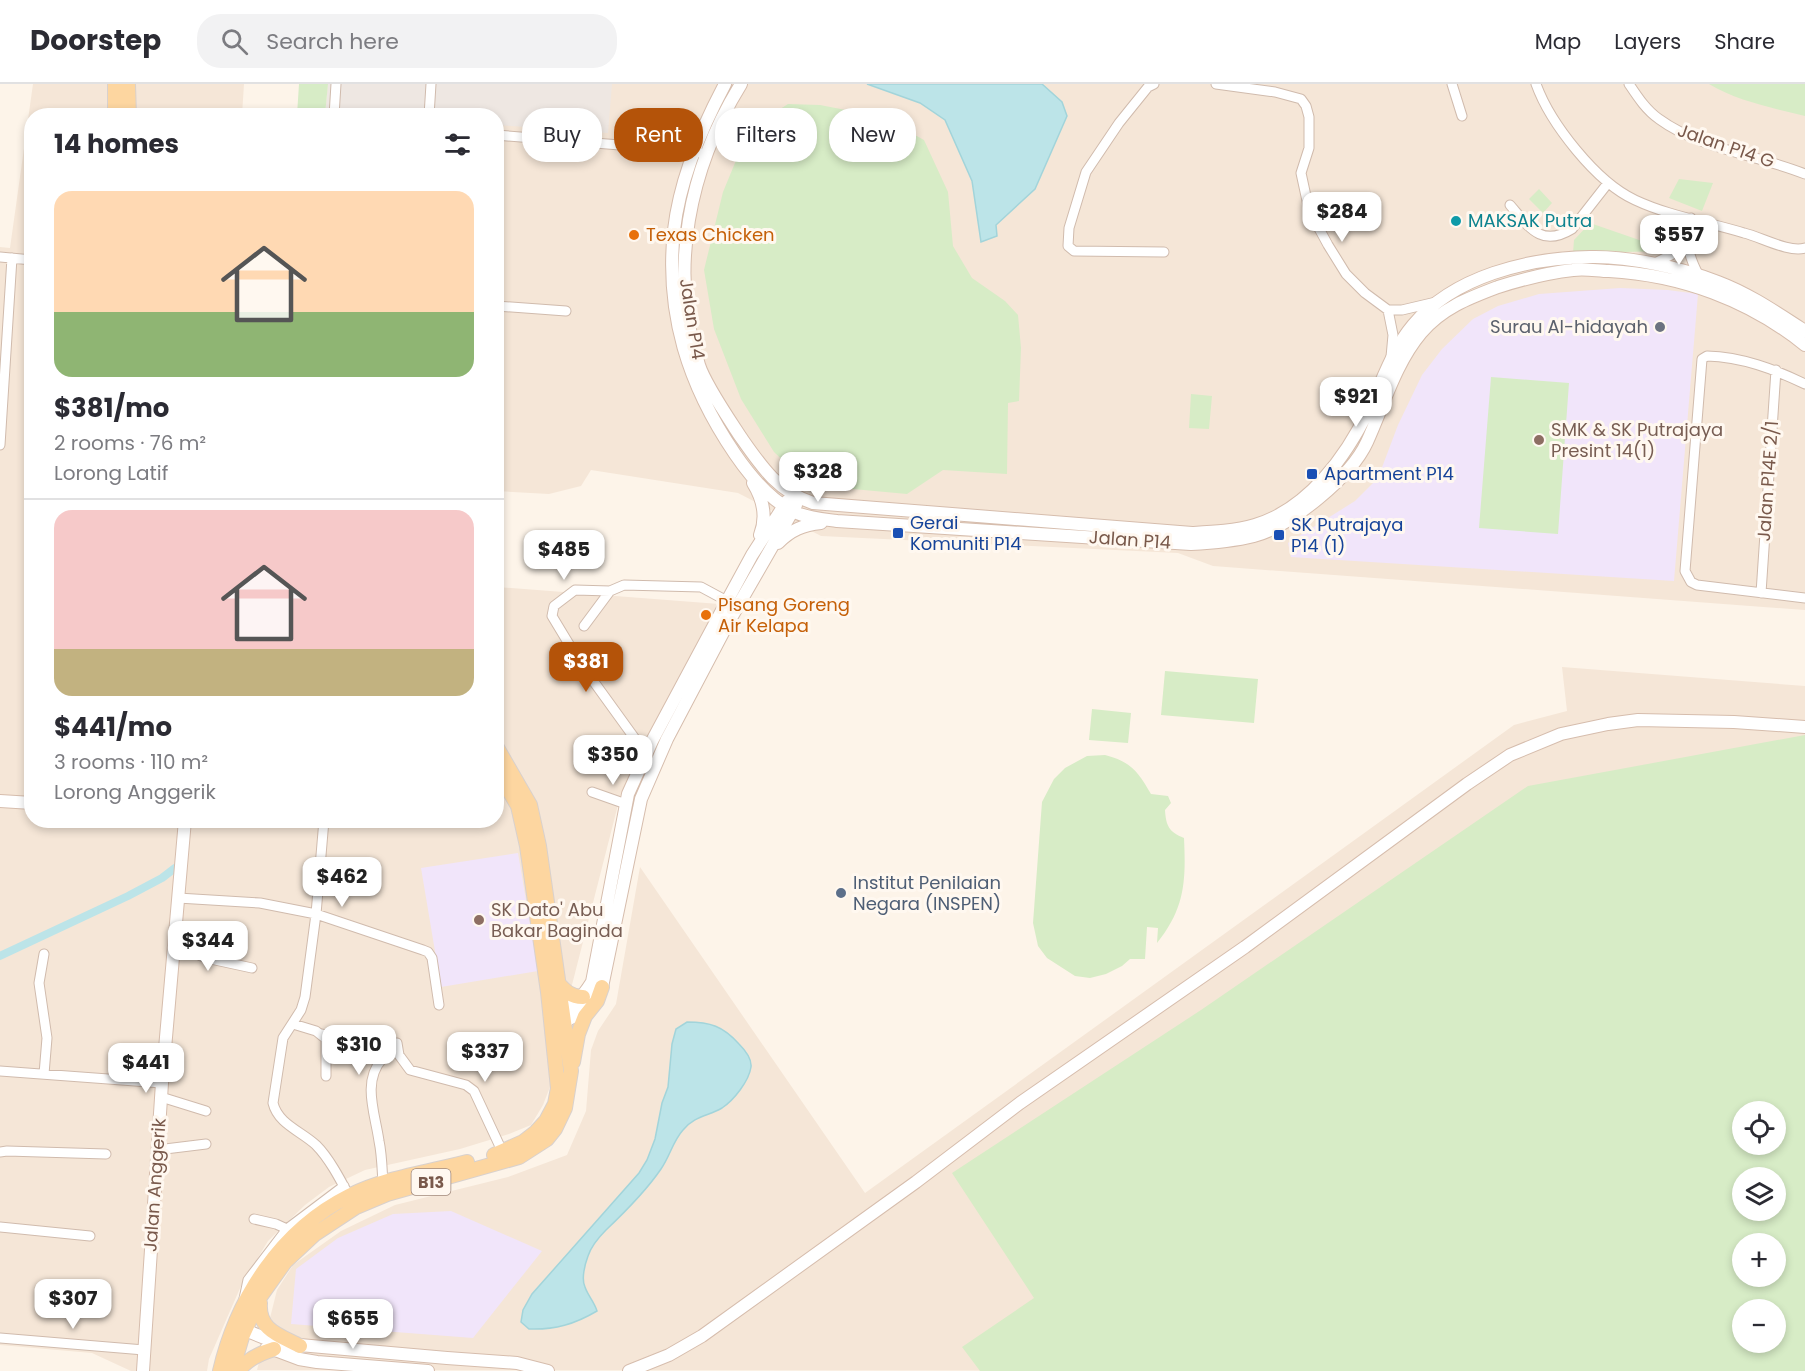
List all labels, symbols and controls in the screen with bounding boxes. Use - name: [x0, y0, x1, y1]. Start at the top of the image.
- search box: [197, 14, 617, 68]
- text: Doorstep: [30, 21, 161, 60]
- icon: search: [218, 25, 251, 58]
- text: Search here: [266, 26, 399, 57]
- text: Map: [1535, 27, 1581, 56]
- text: Layers: [1614, 27, 1681, 56]
- text: Share: [1714, 27, 1775, 56]
- chip: Buy: [522, 108, 602, 162]
- chip: Rent: [614, 108, 703, 162]
- chip: Filters: [715, 108, 817, 162]
- chip: New: [829, 108, 916, 162]
- street label: Jalan P14 G: [1674, 117, 1778, 174]
- text: 14 homes: [54, 126, 179, 162]
- icon: filters: [441, 128, 474, 161]
- pin: $284: [1306, 192, 1378, 243]
- text: $284: [1316, 197, 1368, 225]
- place label: MAKSAK Putra: [1468, 208, 1592, 233]
- marker: MAKSAK Putra: [1449, 214, 1463, 228]
- pin: $557: [1643, 215, 1715, 266]
- text: $557: [1654, 220, 1704, 248]
- place label: Texas Chicken: [646, 222, 775, 247]
- marker: Texas Chicken: [627, 228, 641, 242]
- icon: home: [210, 230, 318, 338]
- street label: Jalan P14: [674, 276, 711, 361]
- place label: Surau Al-hidayah: [1490, 314, 1648, 339]
- marker: Surau Al-hidayah: [1653, 320, 1667, 334]
- pin: $921: [1320, 377, 1392, 428]
- text: $921: [1334, 382, 1378, 410]
- text: $381/mo: [54, 390, 169, 426]
- place label: SMK & SK Putrajaya Presint 14(1): [1551, 417, 1723, 463]
- street label: Jalan P14E 2/1: [1751, 420, 1784, 542]
- text: 2 rooms · 76 m²: [54, 429, 206, 457]
- marker: SMK & SK Putrajaya Presint 14(1): [1532, 433, 1546, 447]
- pin: $328: [782, 452, 854, 503]
- text: $328: [793, 457, 843, 485]
- text: Lorong Latif: [54, 459, 168, 487]
- place label: Apartment P14: [1324, 461, 1454, 486]
- marker: Apartment P14: [1305, 467, 1319, 481]
- place label: Gerai Komuniti P14: [910, 510, 1022, 556]
- place label: SK Putrajaya P14 (1): [1291, 512, 1403, 558]
- street label: Jalan P14: [1088, 524, 1172, 555]
- marker: Gerai Komuniti P14: [891, 526, 905, 540]
- marker: SK Putrajaya P14 (1): [1272, 528, 1286, 542]
- pin: $485: [528, 530, 600, 581]
- text: $485: [538, 535, 590, 563]
- icon: home: [210, 549, 318, 657]
- place label: Pisang Goreng Air Kelapa: [718, 592, 850, 638]
- marker: Pisang Goreng Air Kelapa: [699, 608, 713, 622]
- pin: $381: [550, 642, 622, 693]
- text: $381: [563, 647, 609, 675]
- text: $441/mo: [54, 709, 172, 745]
- pin: $350: [577, 735, 649, 786]
- text: $350: [587, 740, 639, 768]
- text: 3 rooms · 110 m²: [54, 748, 208, 776]
- text: Lorong Anggerik: [54, 778, 216, 806]
- pin: $462: [306, 857, 378, 908]
- text: $462: [317, 862, 367, 890]
- place label: Institut Penilaian Negara (INSPEN): [853, 870, 1001, 916]
- marker: Institut Penilaian Negara (INSPEN): [834, 886, 848, 900]
- place label: SK Dato' Abu Bakar Baginda: [491, 897, 623, 943]
- marker: SK Dato' Abu Bakar Baginda: [472, 913, 486, 927]
- pin: $344: [172, 921, 244, 972]
- text: $344: [182, 926, 234, 954]
- pin: $310: [323, 1025, 395, 1076]
- text: $310: [336, 1030, 382, 1058]
- pin: $337: [449, 1032, 521, 1083]
- text: $337: [461, 1037, 509, 1065]
- pin: $441: [110, 1043, 182, 1094]
- text: $441: [122, 1048, 170, 1076]
- map controls: [1732, 1101, 1786, 1353]
- button: locate: [1732, 1101, 1786, 1155]
- street label: Jalan Anggerik: [137, 1116, 172, 1253]
- button: layers: [1732, 1167, 1786, 1221]
- road number: B13: [412, 1169, 450, 1195]
- button: +: [1732, 1233, 1786, 1287]
- pin: $307: [37, 1279, 109, 1330]
- text: $307: [49, 1284, 98, 1312]
- pin: $655: [317, 1299, 389, 1350]
- button: −: [1732, 1299, 1786, 1353]
- text: $655: [327, 1304, 379, 1332]

